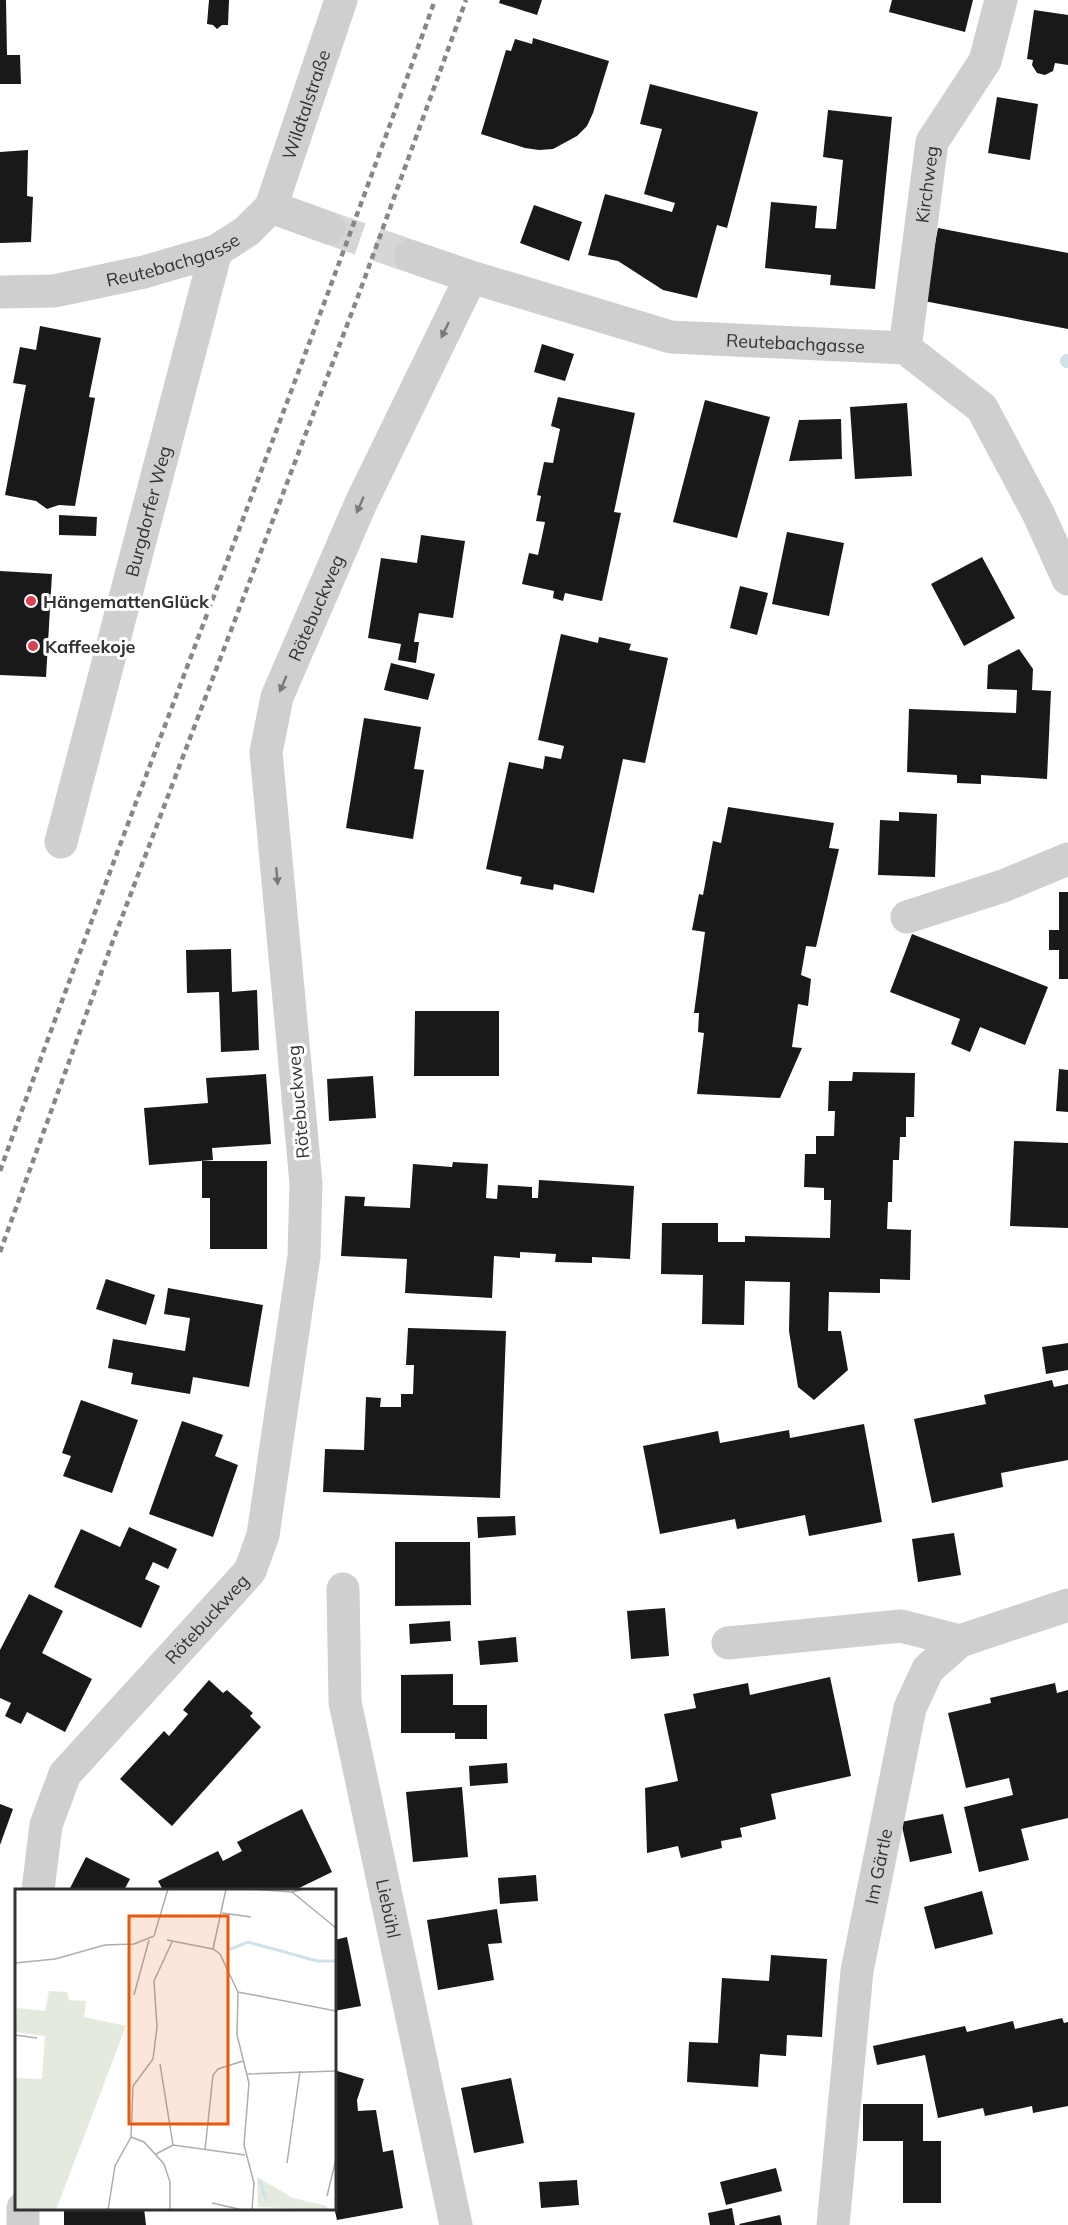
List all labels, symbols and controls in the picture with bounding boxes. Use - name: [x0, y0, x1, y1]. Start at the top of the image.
- street label: Wildtalstraße: [276, 47, 335, 162]
- street label: Kirchweg: [910, 144, 943, 224]
- street label: Reutebachgasse: [104, 228, 244, 291]
- one-way arrow: [441, 321, 450, 338]
- street label: Reutebachgasse: [726, 328, 865, 358]
- street label: Burgdorfer Weg: [120, 443, 176, 579]
- one-way arrow: [355, 496, 364, 514]
- street label: Rötebuckweg: [282, 551, 349, 665]
- place label: HängemattenGlück: [43, 590, 210, 613]
- marker: HängemattenGlück: [24, 594, 38, 608]
- place label: Kaffeekoje: [45, 635, 136, 658]
- marker: Kaffeekoje: [26, 639, 40, 653]
- one-way arrow: [278, 675, 287, 693]
- one-way arrow: [273, 867, 282, 886]
- street label: Rötebuckweg: [282, 1044, 314, 1160]
- street label: Rötebuckweg: [160, 1569, 253, 1669]
- street label: Im Gärtle: [859, 1826, 897, 1906]
- street label: Liebühl: [371, 1877, 406, 1940]
- inset map: [15, 1889, 336, 2210]

